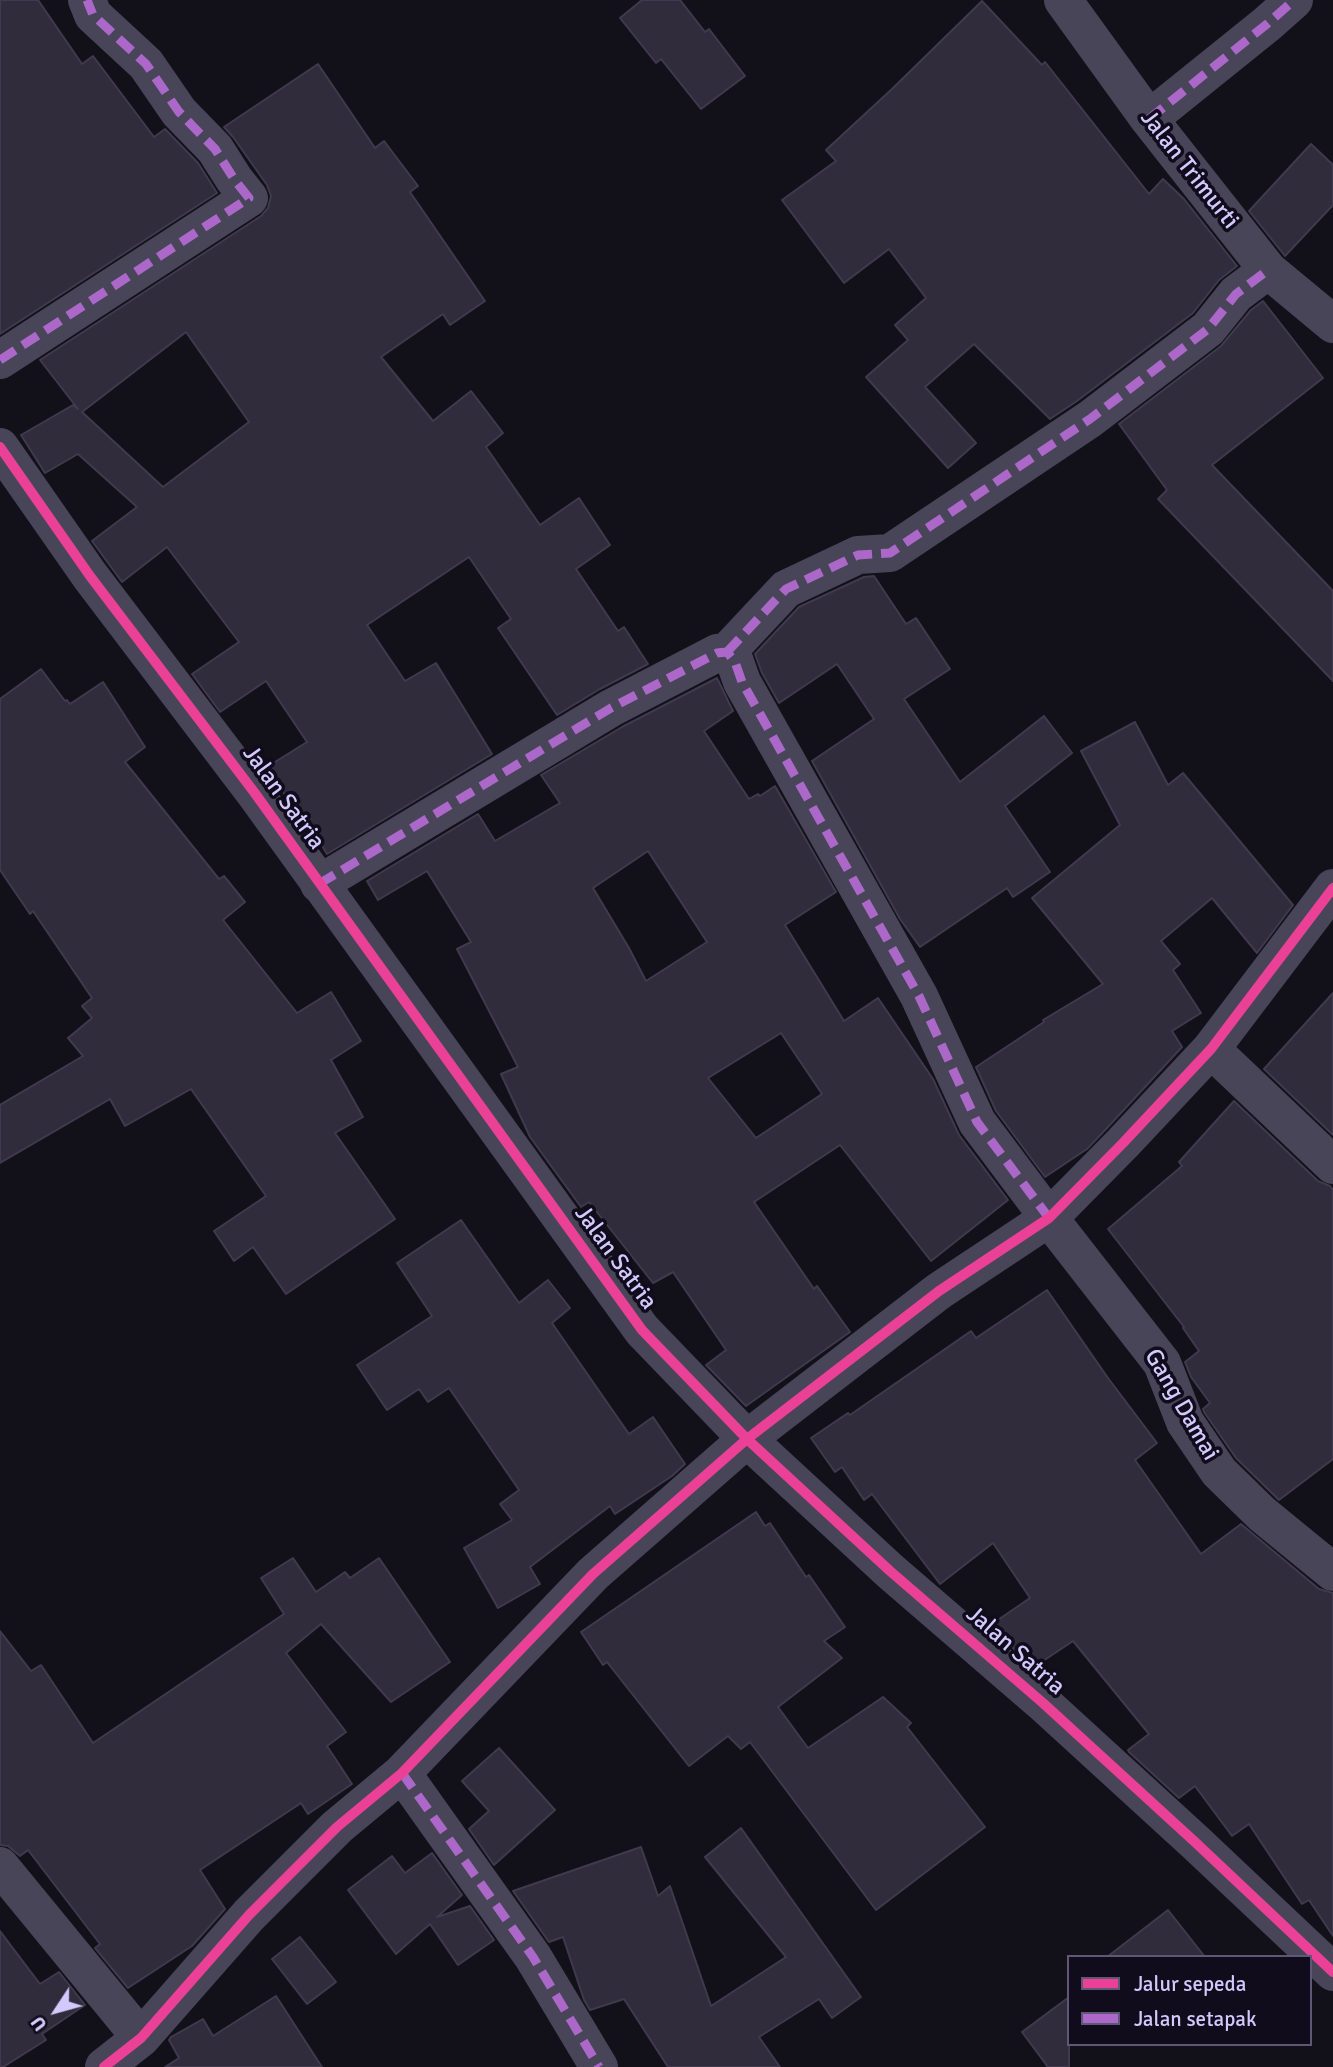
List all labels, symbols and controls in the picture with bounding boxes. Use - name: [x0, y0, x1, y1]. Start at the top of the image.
- street label: Jalan Trimurti: [1134, 105, 1244, 235]
- street label: Jalan Satria: [236, 740, 330, 856]
- street label: Jalan Satria: [568, 1200, 662, 1316]
- street label: Gang Damai: [1138, 1344, 1224, 1466]
- street label: Jalan Satria: [960, 1600, 1070, 1702]
- legend: [1067, 1955, 1312, 2046]
- text: Jalur sepeda: [1134, 1971, 1246, 1997]
- north arrow: [21, 1976, 91, 2046]
- text: Jalan setapak: [1134, 2006, 1256, 2032]
- text: U: [26, 2011, 52, 2036]

